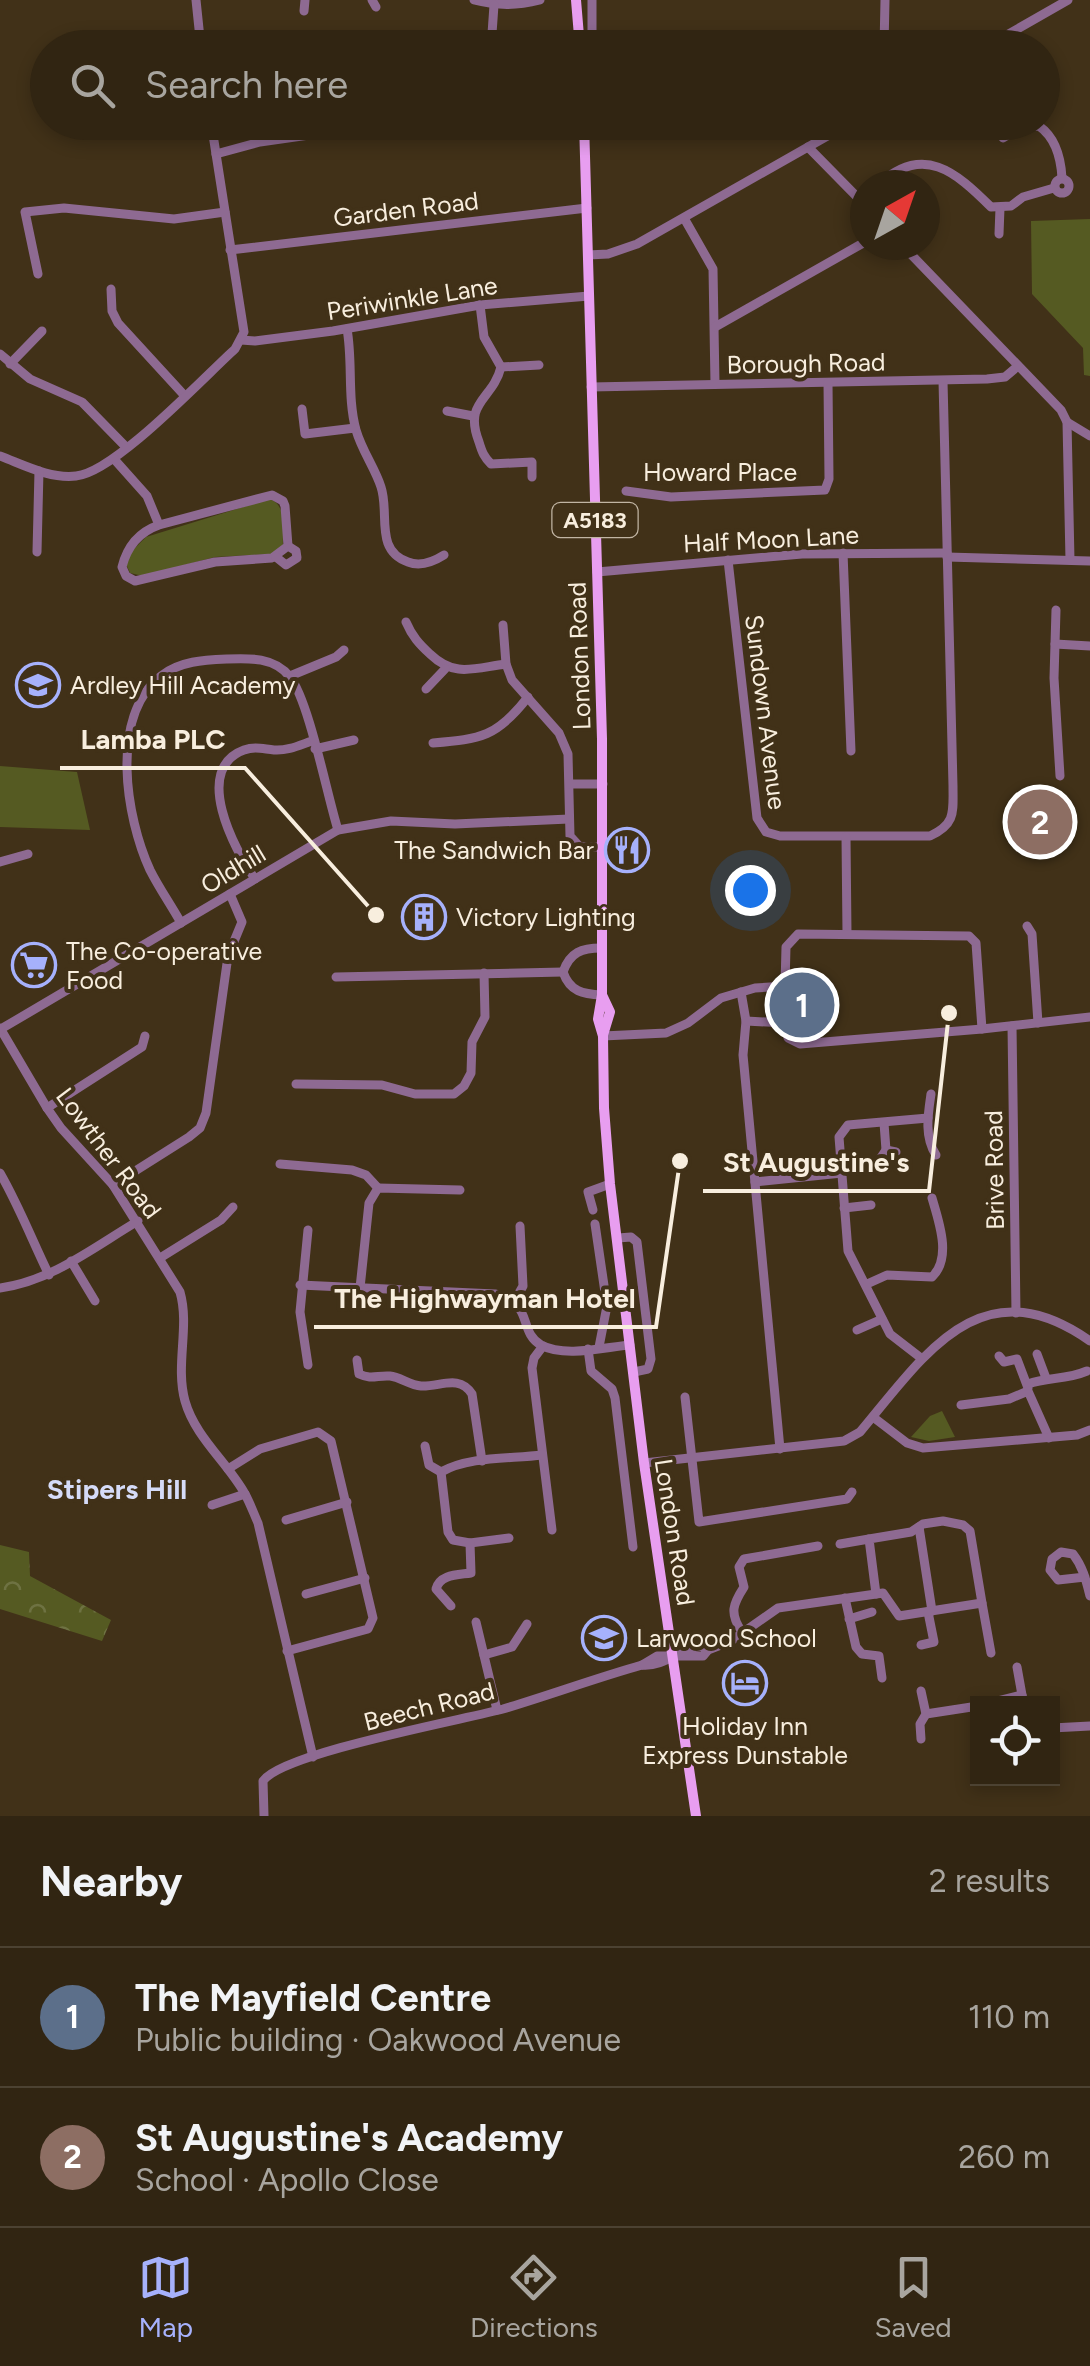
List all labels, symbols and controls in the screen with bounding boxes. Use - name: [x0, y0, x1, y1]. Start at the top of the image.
- search box: [30, 30, 1060, 140]
- icon: search: [65, 58, 120, 113]
- text: Search here: [145, 62, 348, 108]
- north arrow: [850, 170, 940, 260]
- street label: Garden Road: [332, 185, 480, 233]
- street label: Periwinkle Lane: [325, 270, 499, 326]
- street label: Borough Road: [726, 347, 886, 379]
- street label: Howard Place: [643, 457, 797, 487]
- road number: A5183: [552, 503, 638, 537]
- street label: Half Moon Lane: [682, 519, 860, 559]
- street label: London Road: [561, 581, 597, 731]
- street label: Sundown Avenue: [739, 613, 793, 811]
- school or university icon: Ardley Hill Academy: [15, 662, 61, 708]
- place label: Ardley Hill Academy: [70, 670, 296, 700]
- callout: Lamba PLC: [60, 710, 245, 768]
- text: Lamba PLC: [81, 722, 225, 756]
- pin: 2: [1008, 784, 1072, 860]
- restaurant icon: The Sandwich Bar: [604, 827, 650, 873]
- place label: The Sandwich Bar: [394, 835, 595, 865]
- street label: Oldhill: [195, 838, 271, 900]
- your location: [725, 865, 776, 916]
- building icon: Victory Lighting: [401, 894, 447, 940]
- place label: Victory Lighting: [456, 902, 636, 932]
- place label: The Co-operative Food: [66, 936, 262, 995]
- supermarket icon: The Co-operative Food: [11, 942, 57, 988]
- pin: 1: [770, 968, 834, 1042]
- street label: Lowther Road: [50, 1082, 168, 1224]
- street label: Brive Road: [978, 1110, 1010, 1230]
- callout: St Augustine's: [703, 1133, 929, 1191]
- text: St Augustine's: [723, 1145, 909, 1179]
- callout: The Highwayman Hotel: [314, 1269, 656, 1327]
- text: The Highwayman Hotel: [334, 1281, 636, 1315]
- street label: London Road: [649, 1456, 701, 1608]
- district label: Stipers Hill: [47, 1472, 187, 1506]
- school or university icon: Larwood School: [581, 1615, 627, 1661]
- place label: Larwood School: [636, 1623, 817, 1653]
- hotel icon: Holiday Inn Express Dunstable: [722, 1660, 768, 1706]
- street label: Beech Road: [360, 1675, 498, 1737]
- map controls: [970, 1696, 1060, 1786]
- button: locate: [970, 1696, 1060, 1786]
- place label: Holiday Inn Express Dunstable: [642, 1711, 848, 1770]
- text: Nearby: [40, 1856, 182, 1907]
- text: 2 results: [929, 1862, 1050, 1900]
- text: The Mayfield Centre: [135, 1975, 491, 2021]
- text: 1: [66, 1998, 79, 2036]
- text: 110 m: [968, 1998, 1050, 2036]
- text: Public building · Oakwood Avenue: [135, 2021, 621, 2059]
- text: St Augustine's Academy: [135, 2115, 563, 2161]
- text: 2: [63, 2138, 82, 2176]
- text: 260 m: [958, 2138, 1050, 2176]
- text: School · Apollo Close: [135, 2161, 439, 2199]
- tab: Map: [138, 2250, 193, 2344]
- tab: Directions: [470, 2250, 598, 2344]
- tab: Saved: [874, 2250, 952, 2344]

